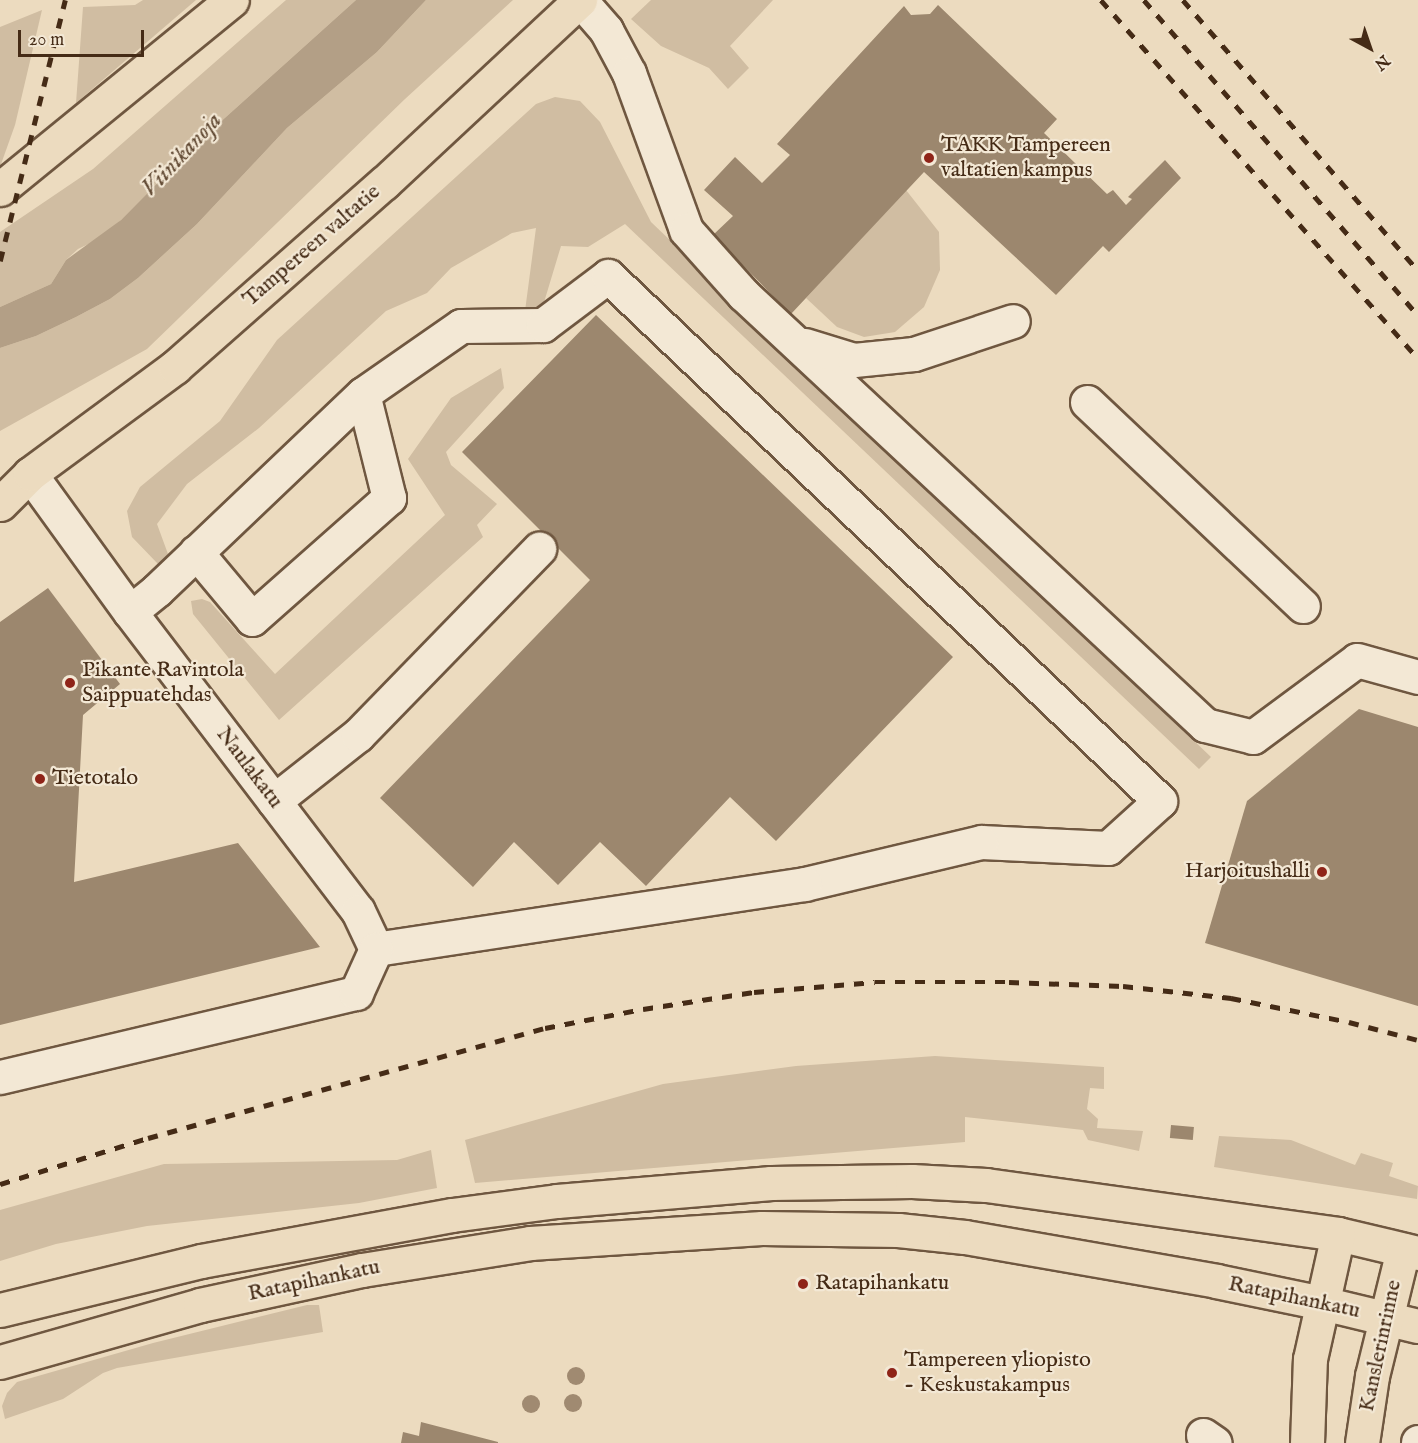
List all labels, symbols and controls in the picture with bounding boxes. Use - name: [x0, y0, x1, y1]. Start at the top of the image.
- scale bar: [21, 18, 147, 56]
- north arrow: [1340, 18, 1400, 78]
- text: 20 m: [29, 29, 64, 52]
- text: N: [1370, 50, 1393, 74]
- water label: Viinikanoja: [136, 107, 228, 203]
- place label: TAKK Tampereen valtatien kampus: [941, 132, 1111, 184]
- marker: TAKK Tampereen valtatien kampus: [922, 151, 936, 165]
- street label: Tampereen valtatie: [238, 179, 386, 313]
- place label: Pikante Ravintola Saippuatehdas: [82, 657, 244, 708]
- marker: Pikante Ravintola Saippuatehdas: [63, 676, 77, 690]
- street label: Naulakatu: [210, 722, 288, 814]
- place label: Tietotalo: [52, 766, 138, 792]
- marker: Tietotalo: [33, 772, 47, 786]
- place label: Harjoitushalli: [1185, 859, 1310, 885]
- marker: Harjoitushalli: [1315, 865, 1329, 879]
- street label: Ratapihankatu: [246, 1254, 382, 1308]
- place label: Ratapihankatu: [815, 1271, 949, 1297]
- street label: Ratapihankatu: [1226, 1271, 1362, 1325]
- marker: Ratapihankatu: [796, 1277, 810, 1291]
- street label: Kanslerinrinne: [1354, 1278, 1408, 1414]
- place label: Tampereen yliopisto - Keskustakampus: [904, 1347, 1091, 1398]
- marker: Tampereen yliopisto - Keskustakampus: [885, 1366, 899, 1380]

